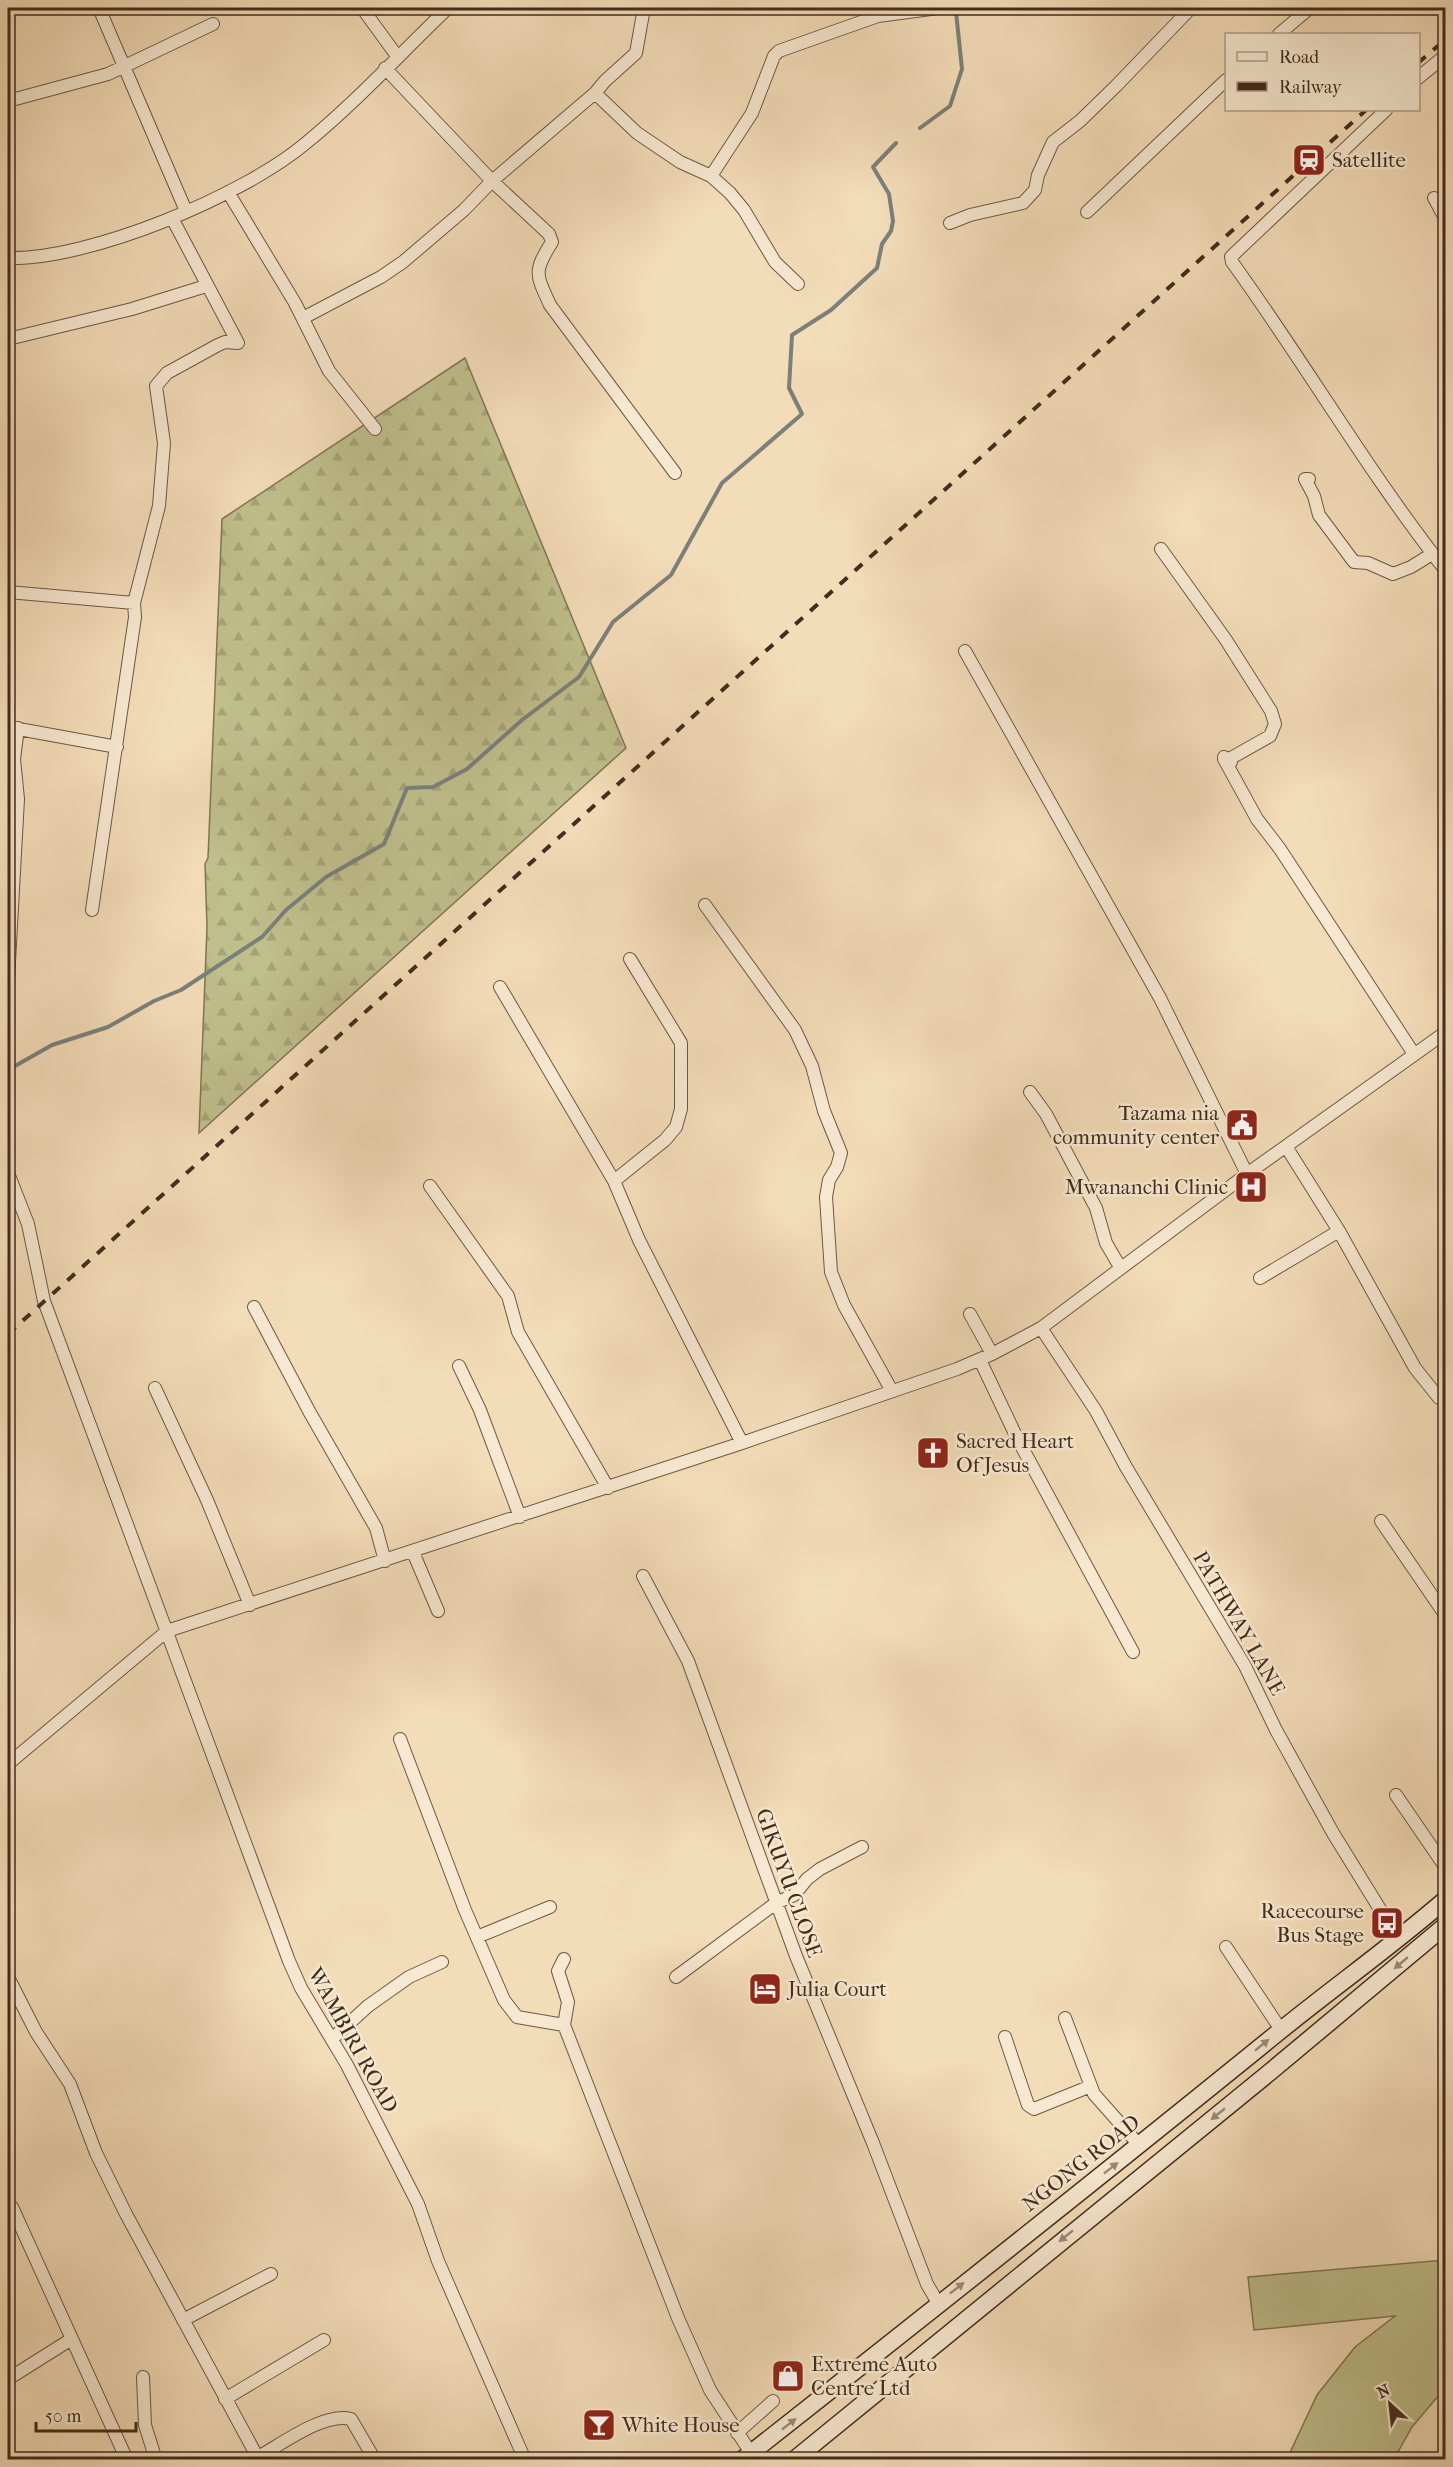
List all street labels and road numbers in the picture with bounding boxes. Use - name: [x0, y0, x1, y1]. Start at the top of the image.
- street label: PATHWAY LANE: [1188, 1547, 1290, 1699]
- street label: GIKUYU CLOSE: [751, 1805, 827, 1961]
- street label: WAMBIRI ROAD: [303, 1962, 403, 2117]
- street label: NGONG ROAD: [1017, 2110, 1145, 2216]

